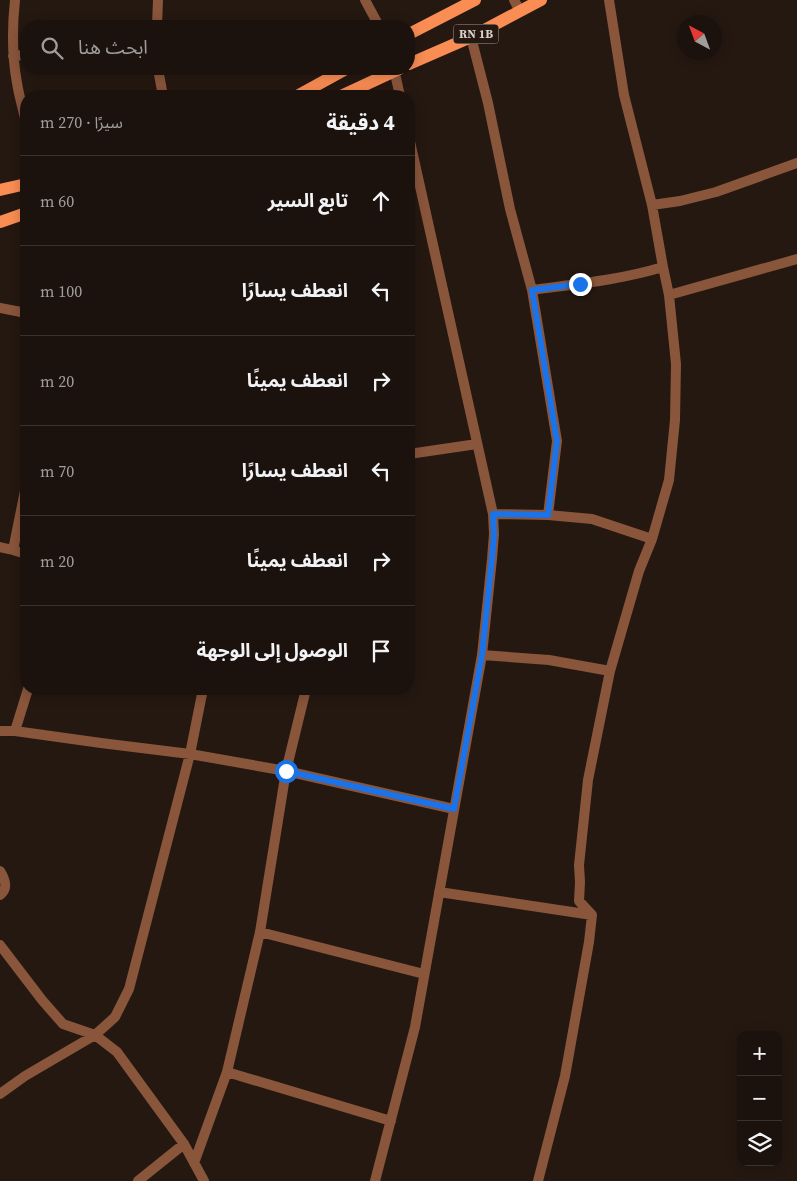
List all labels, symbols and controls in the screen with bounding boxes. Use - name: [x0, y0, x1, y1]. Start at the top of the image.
- north arrow: [677, 15, 722, 60]
- search box: [20, 20, 415, 75]
- road number: RN 1B: [454, 24, 498, 44]
- icon: search: [38, 34, 66, 62]
- text: ابحث هنا: [78, 34, 148, 60]
- text: 4 دقيقة: [326, 108, 395, 137]
- text: سيرًا · 270 m: [40, 111, 123, 133]
- text: تابع السير: [268, 187, 348, 213]
- icon: ahead: [367, 187, 395, 215]
- text: 60 m: [40, 190, 74, 212]
- route end: [569, 273, 592, 296]
- text: انعطف يسارًا: [242, 277, 348, 303]
- icon: left: [367, 277, 395, 305]
- text: 100 m: [40, 280, 82, 302]
- text: انعطف يمينًا: [247, 367, 348, 393]
- icon: right: [367, 367, 395, 395]
- text: 20 m: [40, 370, 74, 392]
- text: انعطف يسارًا: [242, 457, 348, 483]
- icon: left: [367, 457, 395, 485]
- text: 70 m: [40, 460, 74, 482]
- text: انعطف يمينًا: [247, 547, 348, 573]
- icon: right: [367, 547, 395, 575]
- text: 20 m: [40, 550, 74, 572]
- text: الوصول إلى الوجهة: [196, 637, 348, 663]
- icon: arrive: [367, 637, 395, 665]
- route start: [275, 760, 298, 783]
- map controls: [737, 1031, 782, 1166]
- button: +: [737, 1031, 782, 1076]
- button: −: [737, 1076, 782, 1121]
- button: layers: [737, 1121, 782, 1166]

